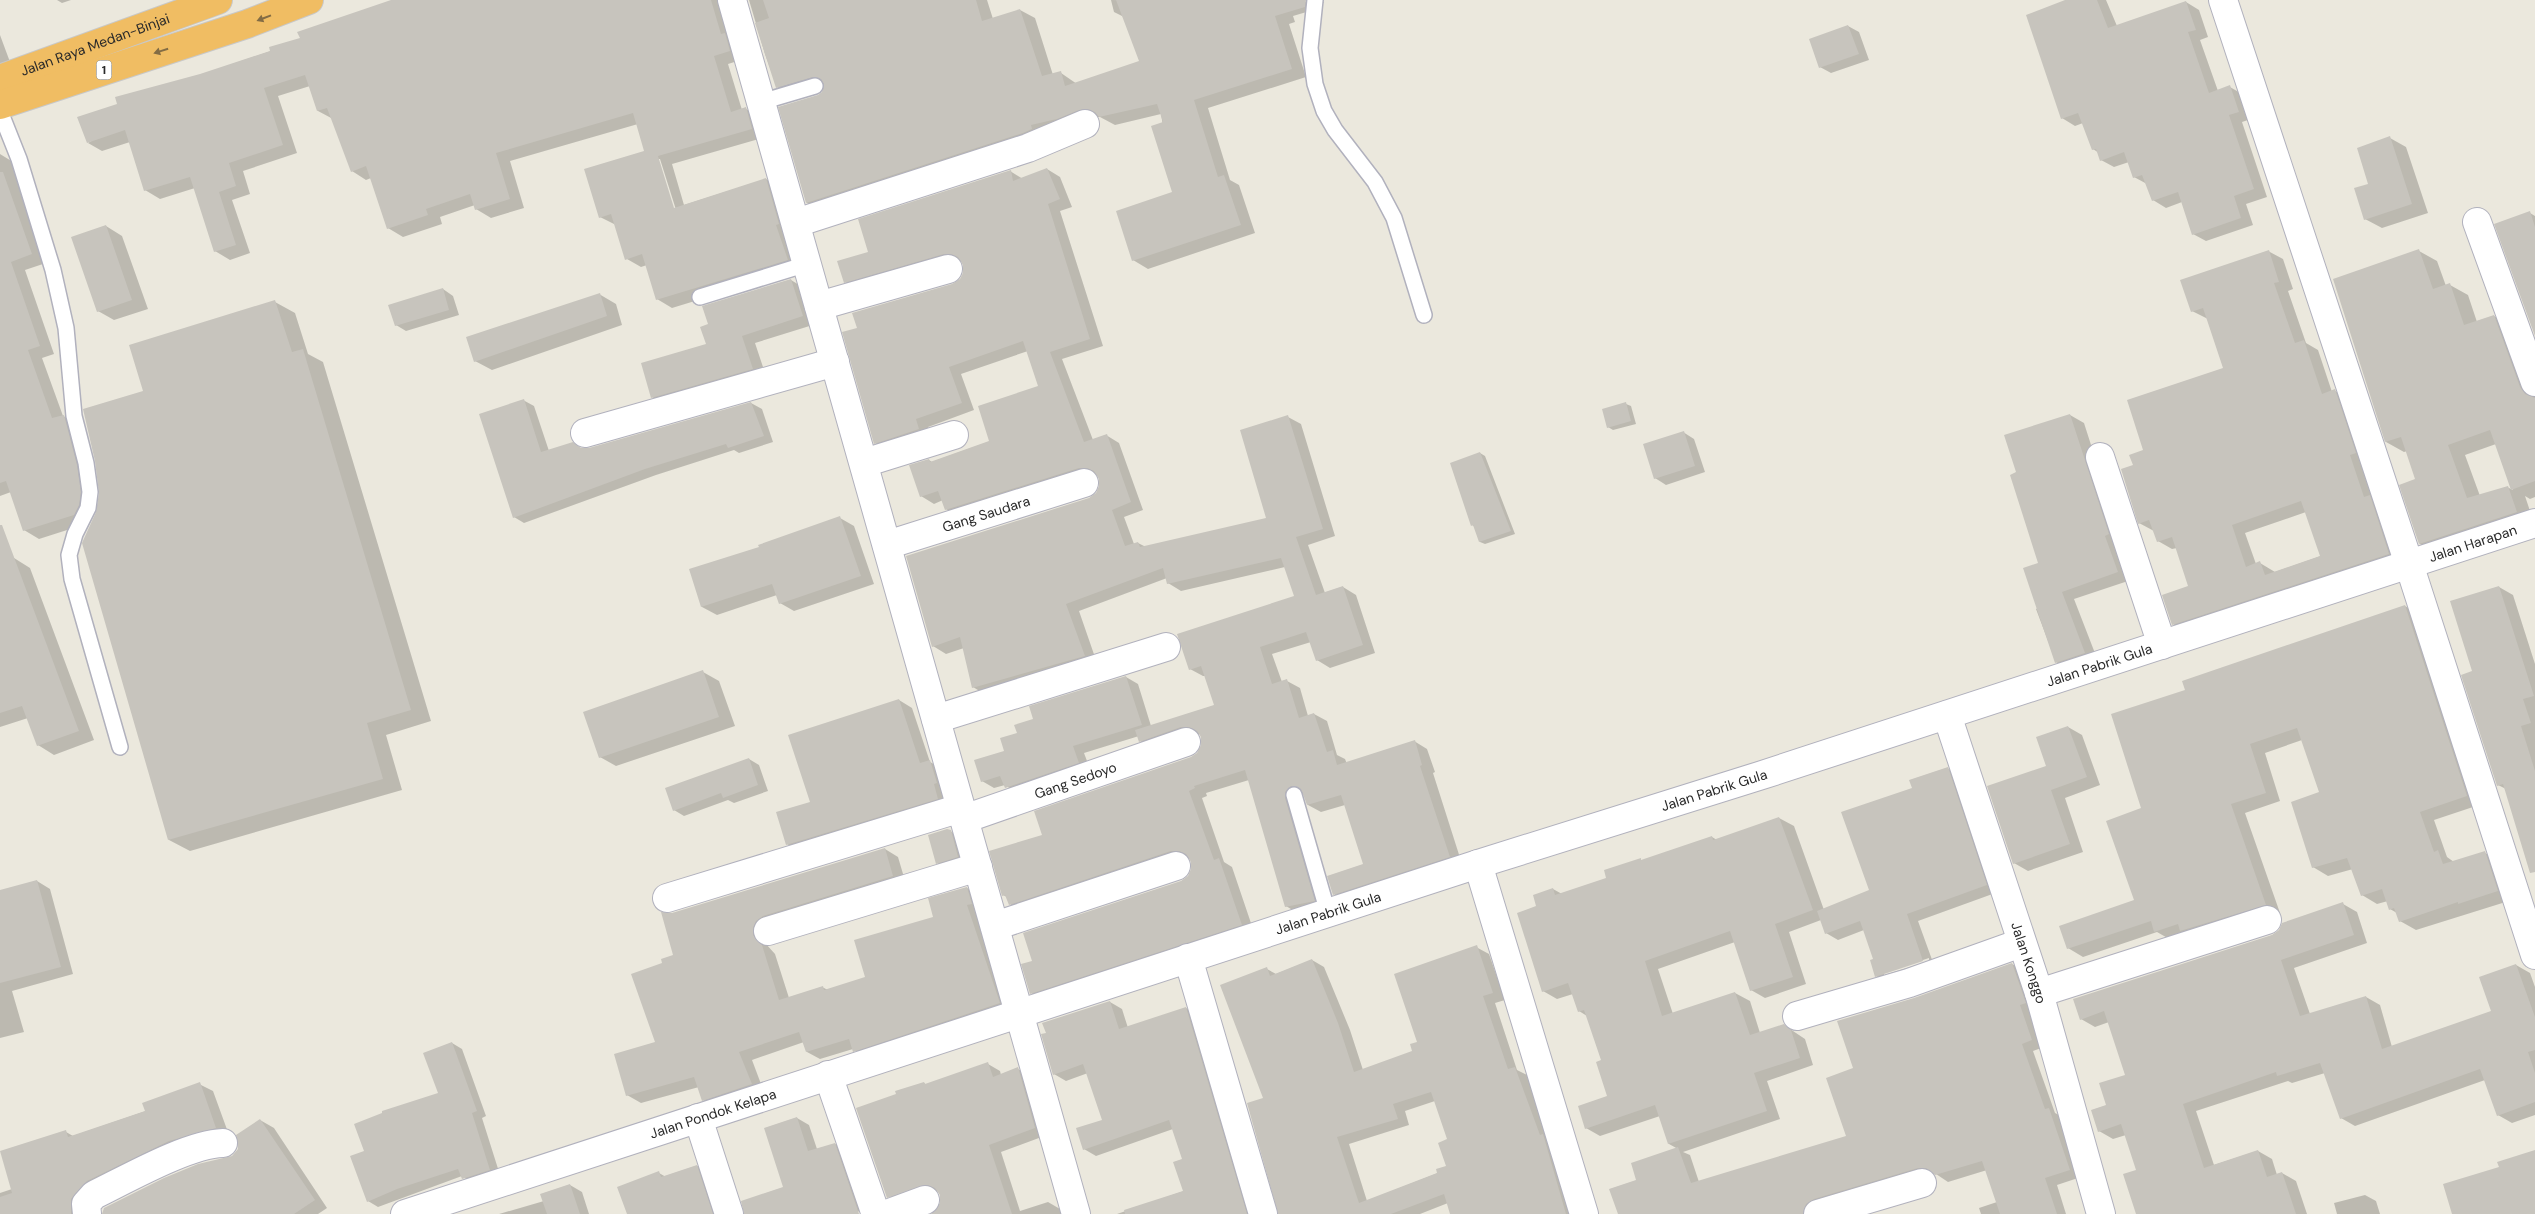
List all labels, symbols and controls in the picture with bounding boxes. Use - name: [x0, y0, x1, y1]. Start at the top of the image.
- street label: Jalan Raya Medan-Binjai: [18, 9, 172, 80]
- one-way arrow: [257, 14, 271, 22]
- one-way arrow: [154, 48, 169, 55]
- road number: 1: [96, 60, 112, 80]
- street label: Gang Saudara: [940, 492, 1032, 536]
- street label: Jalan Harapan: [2427, 520, 2519, 566]
- street label: Jalan Pabrik Gula: [2044, 639, 2154, 691]
- street label: Gang Sedoyo: [1032, 758, 1119, 803]
- street label: Jalan Pabrik Gula: [1659, 765, 1769, 815]
- street label: Jalan Pabrik Gula: [1273, 887, 1383, 939]
- street label: Jalan Konggo: [2007, 920, 2051, 1006]
- street label: Jalan Pondok Kelapa: [648, 1085, 779, 1143]

